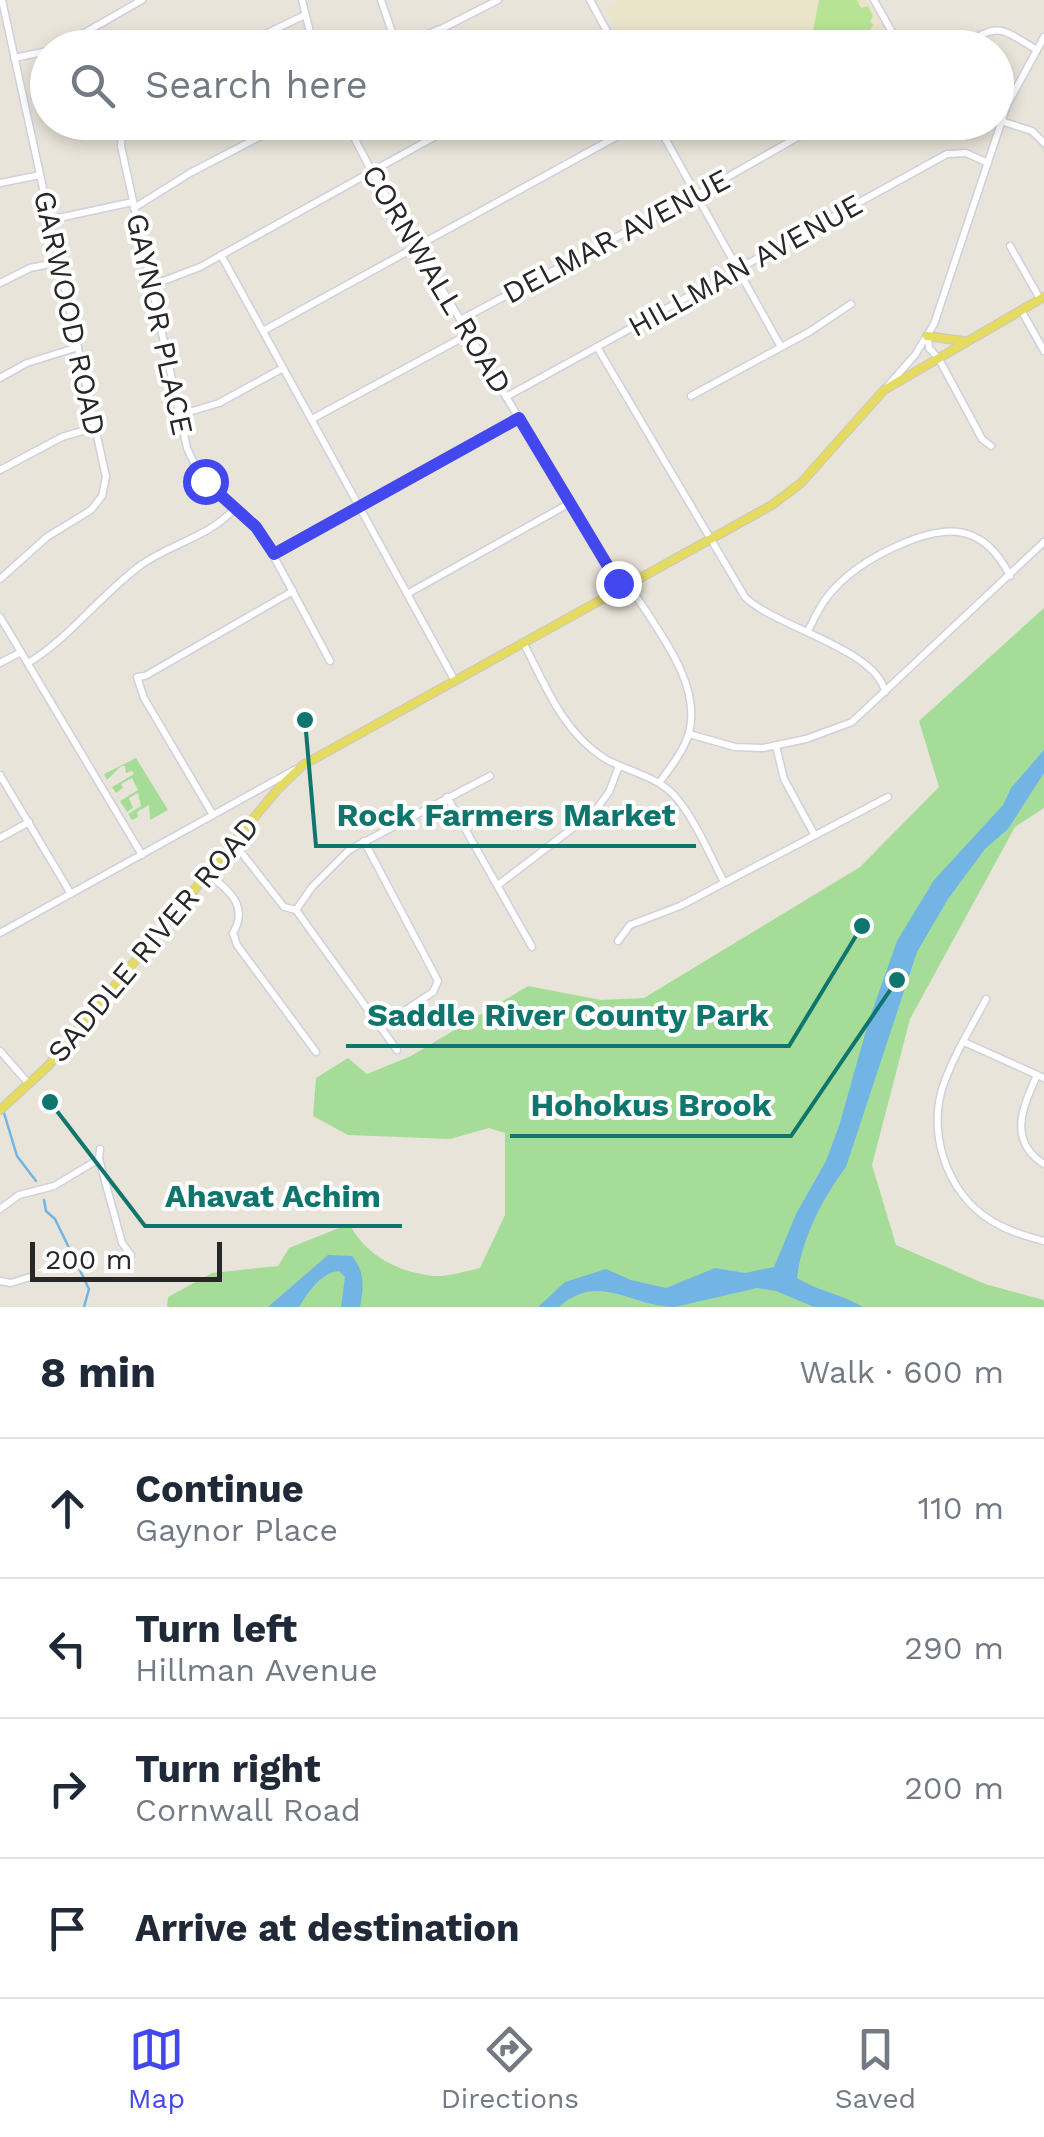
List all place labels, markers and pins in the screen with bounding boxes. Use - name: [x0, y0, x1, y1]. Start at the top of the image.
- callout: Rock Farmers Market: [316, 784, 696, 846]
- callout: Saddle River County Park: [346, 984, 789, 1046]
- callout: Hohokus Brook: [510, 1074, 791, 1136]
- callout: Ahavat Achim: [145, 1164, 402, 1226]

